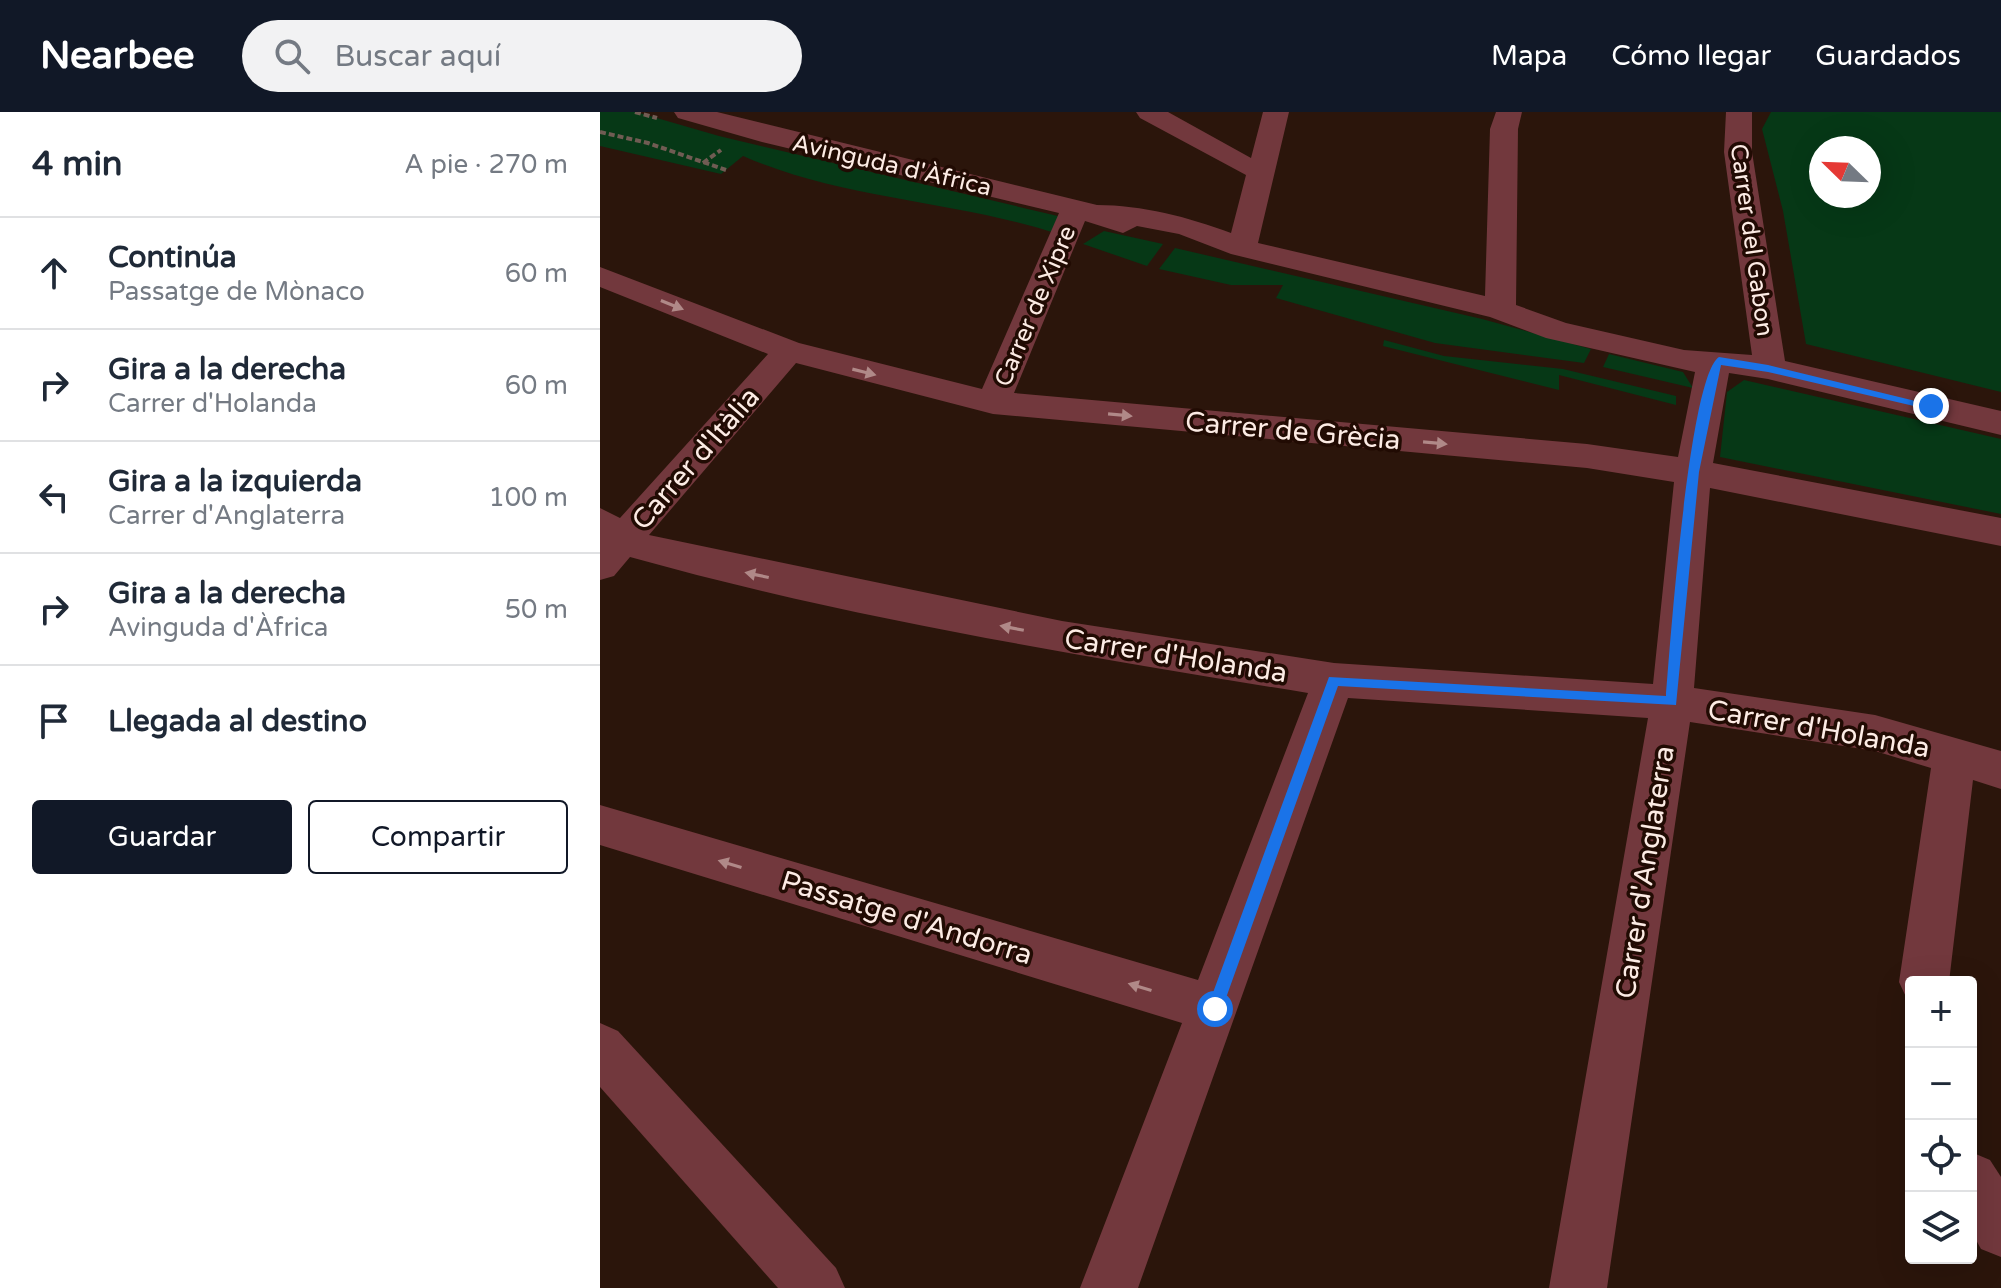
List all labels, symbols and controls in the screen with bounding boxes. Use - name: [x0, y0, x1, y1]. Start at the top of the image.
- search box: [242, 20, 802, 92]
- text: Nearbee: [40, 33, 194, 79]
- icon: search: [270, 34, 314, 78]
- text: Buscar aquí: [334, 38, 501, 75]
- text: Mapa: [1491, 39, 1567, 73]
- text: Cómo llegar: [1611, 39, 1771, 73]
- text: Guardados: [1815, 39, 1961, 73]
- street label: Avinguda d'Àfrica: [789, 127, 995, 203]
- north arrow: [1809, 136, 1881, 208]
- street label: Carrer del Gabon: [1724, 142, 1779, 338]
- text: 4 min: [32, 144, 123, 185]
- text: A pie · 270 m: [404, 149, 568, 180]
- street label: Carrer de Xipre: [989, 221, 1082, 391]
- text: Continúa: [108, 239, 237, 276]
- icon: ahead: [32, 251, 76, 295]
- text: 60 m: [505, 258, 568, 289]
- text: Passatge de Mònaco: [108, 276, 365, 307]
- one-way arrow: [660, 299, 684, 312]
- text: Gira a la derecha: [108, 351, 346, 388]
- icon: right: [32, 363, 76, 407]
- one-way arrow: [852, 366, 877, 379]
- text: 60 m: [505, 370, 568, 401]
- street label: Carrer d'Itàlia: [625, 380, 767, 537]
- text: Carrer d'Holanda: [108, 388, 317, 419]
- route end: [1913, 388, 1949, 424]
- street label: Carrer de Grècia: [1184, 405, 1402, 457]
- one-way arrow: [1108, 408, 1133, 421]
- one-way arrow: [1423, 437, 1448, 450]
- text: Gira a la izquierda: [108, 463, 362, 500]
- icon: left: [32, 475, 76, 519]
- text: 100 m: [488, 482, 568, 513]
- text: Carrer d'Anglaterra: [108, 500, 345, 531]
- one-way arrow: [745, 568, 770, 581]
- text: Gira a la derecha: [108, 575, 346, 612]
- icon: right: [32, 587, 76, 631]
- text: 50 m: [505, 594, 568, 625]
- text: Avinguda d'Àfrica: [108, 612, 328, 643]
- one-way arrow: [999, 621, 1024, 634]
- street label: Carrer d'Holanda: [1062, 622, 1290, 690]
- street label: Carrer d'Holanda: [1705, 693, 1933, 765]
- icon: arrive: [32, 699, 76, 743]
- text: Llegada al destino: [108, 703, 367, 740]
- street label: Carrer d'Anglaterra: [1608, 743, 1682, 1001]
- button: Guardar: [32, 800, 292, 874]
- button: Compartir: [308, 800, 568, 874]
- one-way arrow: [718, 857, 742, 870]
- street label: Passatge d'Andorra: [777, 864, 1036, 972]
- map controls: [1905, 976, 1977, 1264]
- button: +: [1905, 976, 1977, 1048]
- one-way arrow: [1128, 980, 1152, 993]
- route start: [1197, 991, 1233, 1027]
- button: −: [1905, 1048, 1977, 1120]
- button: locate: [1905, 1120, 1977, 1192]
- button: layers: [1905, 1192, 1977, 1264]

